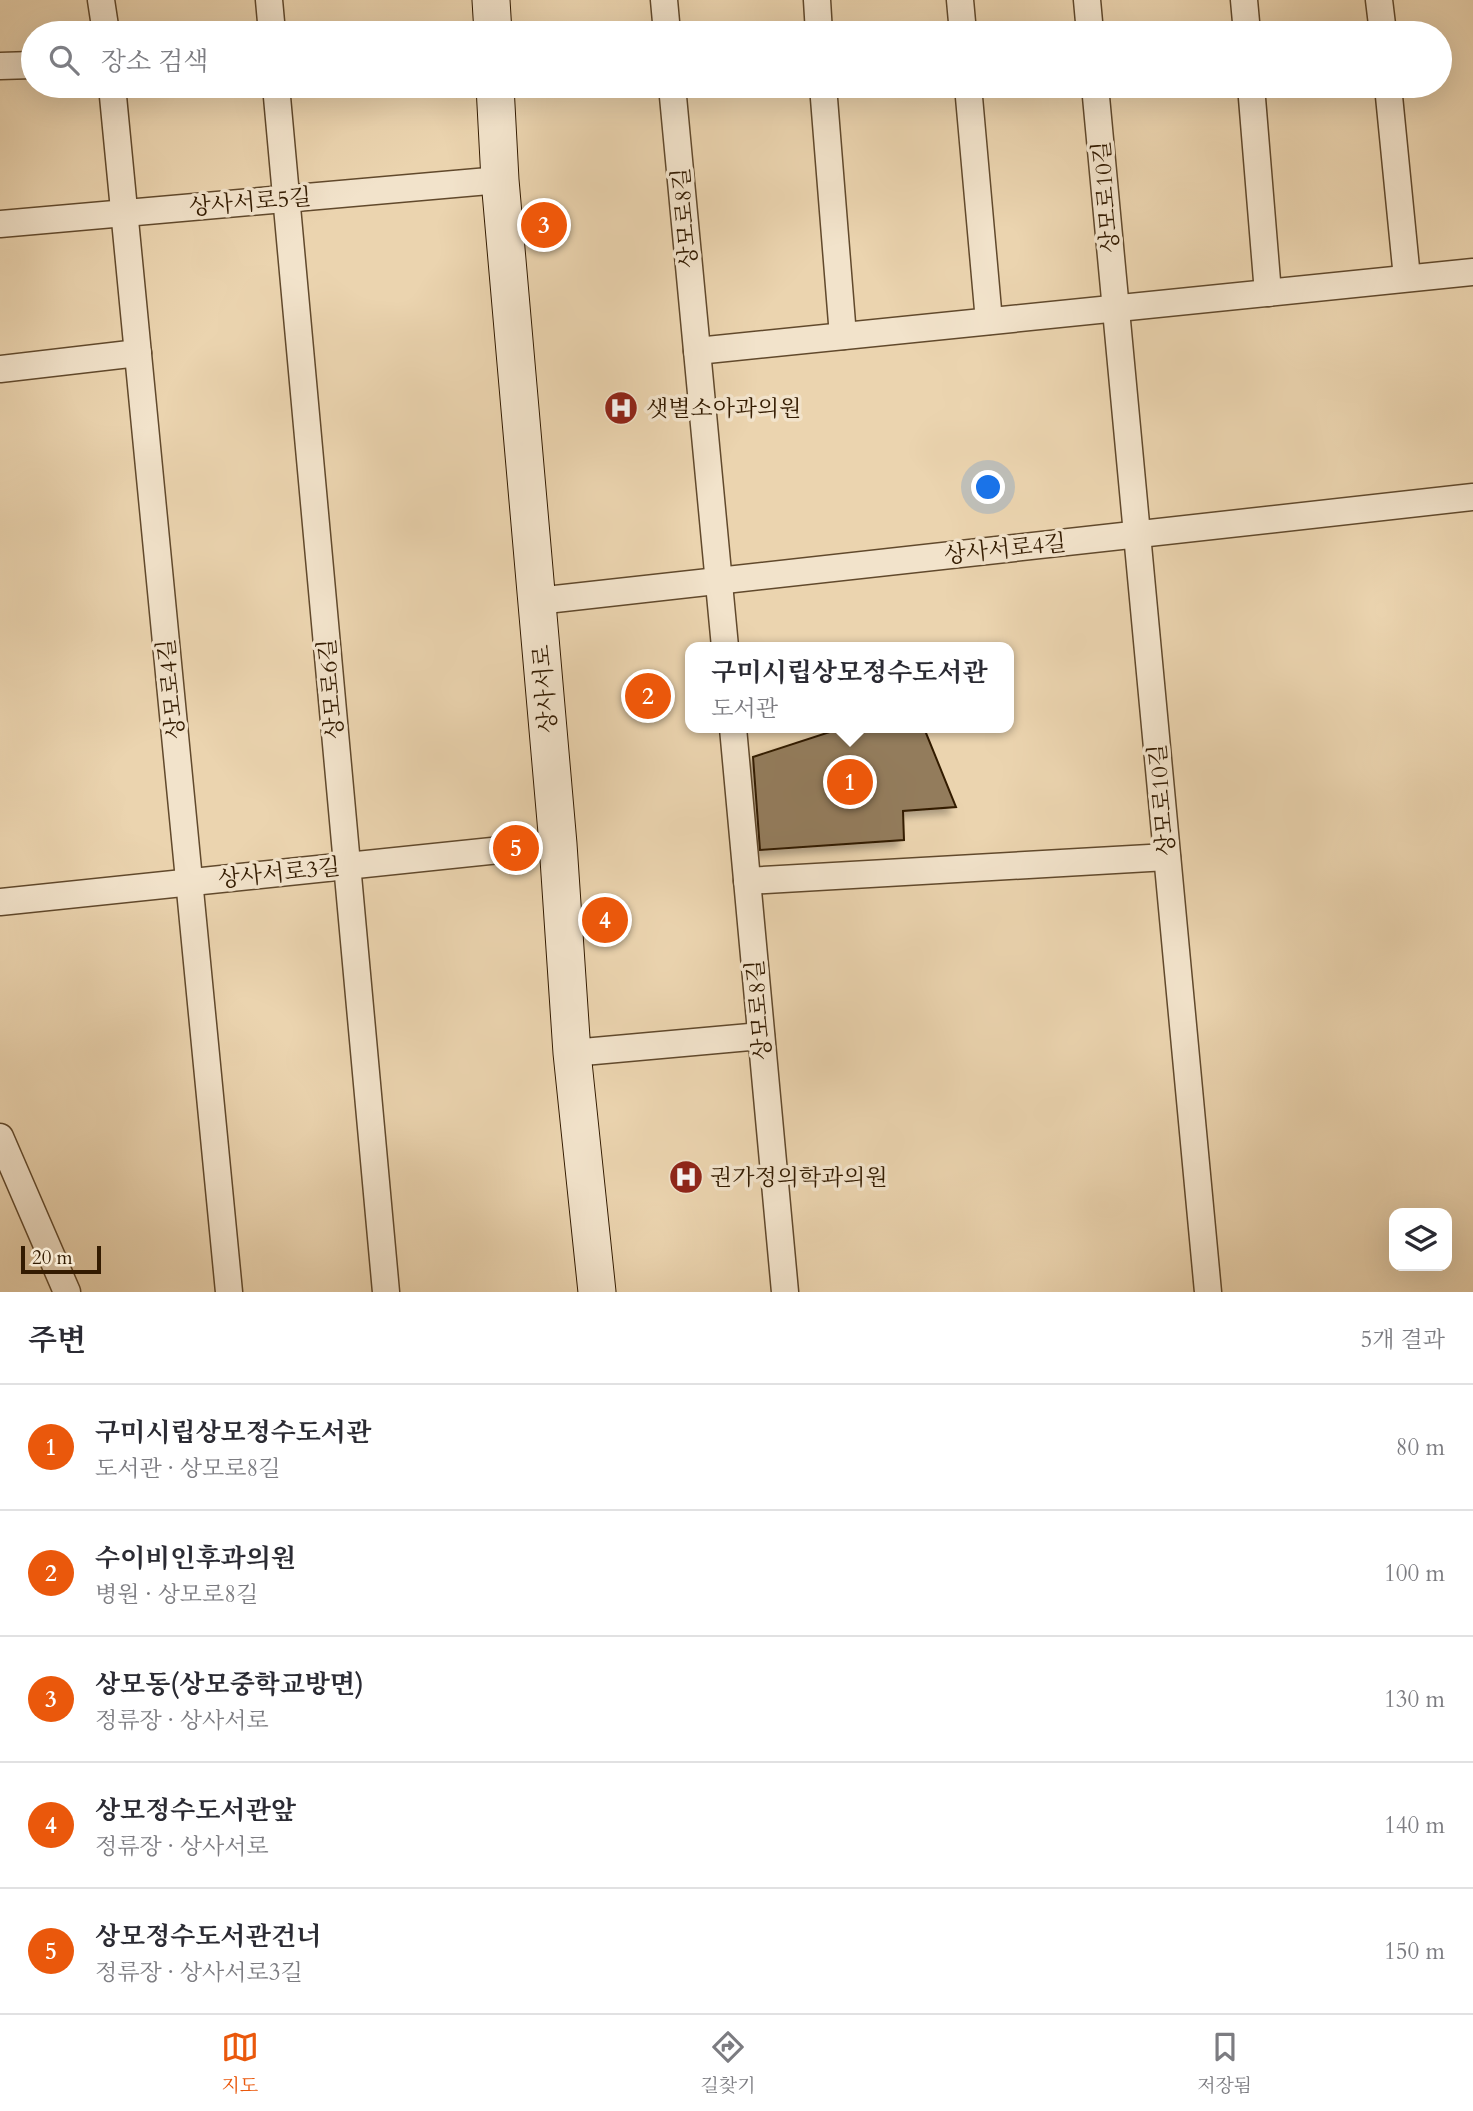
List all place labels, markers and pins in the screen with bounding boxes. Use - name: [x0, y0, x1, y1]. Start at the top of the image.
- pin: 3: [521, 199, 567, 251]
- hospital icon: 샛별소아과의원: [602, 389, 640, 427]
- place label: 샛별소아과의원: [646, 393, 802, 424]
- pin: 2: [625, 670, 671, 722]
- pin: 1: [827, 756, 873, 808]
- pin: 5: [493, 822, 539, 874]
- pin: 4: [582, 894, 628, 946]
- hospital icon: 권가정의학과의원: [667, 1158, 705, 1196]
- place label: 권가정의학과의원: [710, 1162, 888, 1193]

